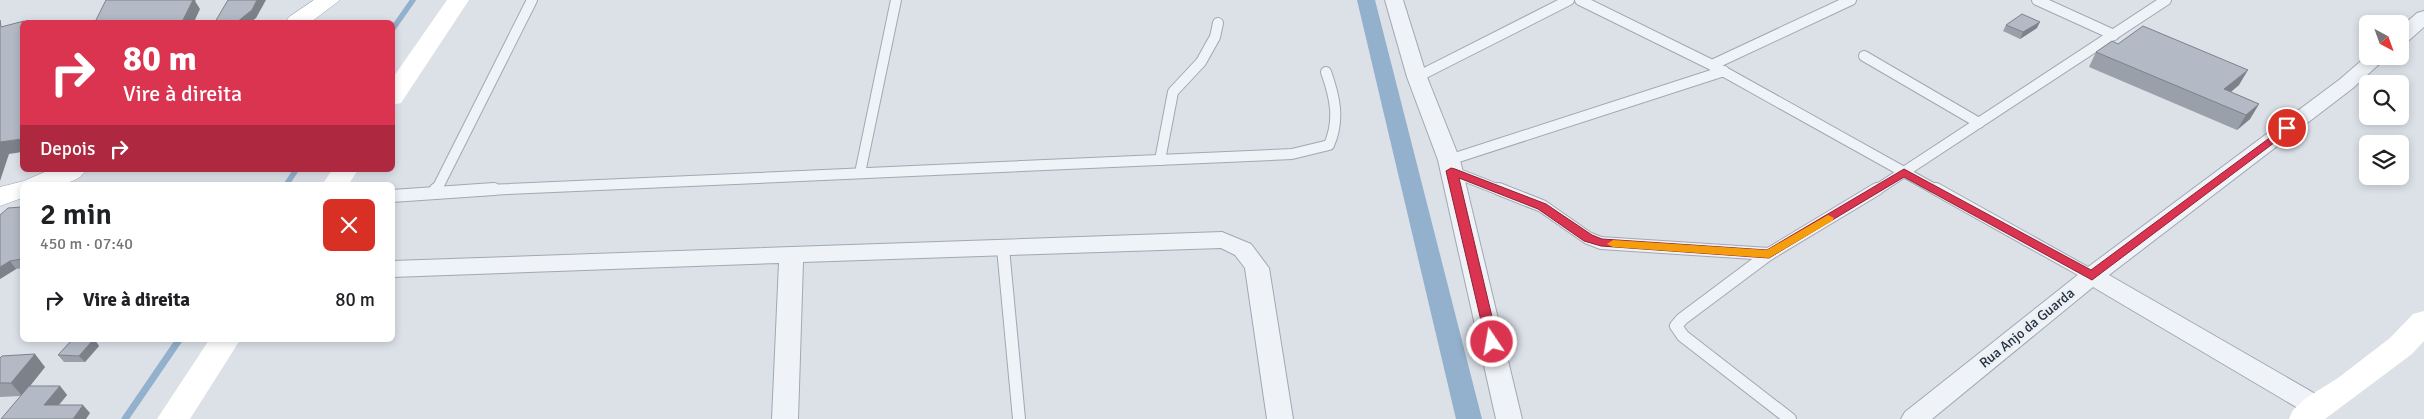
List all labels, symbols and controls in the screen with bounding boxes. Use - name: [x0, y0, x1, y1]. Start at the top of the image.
- north arrow: [2359, 15, 2409, 65]
- map controls: [2359, 15, 2409, 185]
- text: 80 m: [123, 37, 197, 80]
- icon: right: [40, 40, 105, 105]
- button: search: [2359, 75, 2409, 125]
- text: Vire à direita: [123, 80, 242, 107]
- pin: [2266, 107, 2308, 149]
- icon: arrive: [2273, 114, 2301, 142]
- icon: right: [105, 135, 133, 163]
- button: layers: [2359, 135, 2409, 185]
- text: Depois: [40, 137, 95, 161]
- text: 2 min: [40, 196, 112, 233]
- button: close: [323, 199, 375, 251]
- text: 450 m · 07:40: [40, 234, 133, 254]
- street label: Rua Anjo da Guarda: [1976, 284, 2078, 372]
- icon: right: [40, 286, 68, 314]
- text: Vire à direita: [83, 288, 190, 312]
- text: 80 m: [335, 288, 375, 312]
- position arrow: [1465, 315, 1517, 367]

